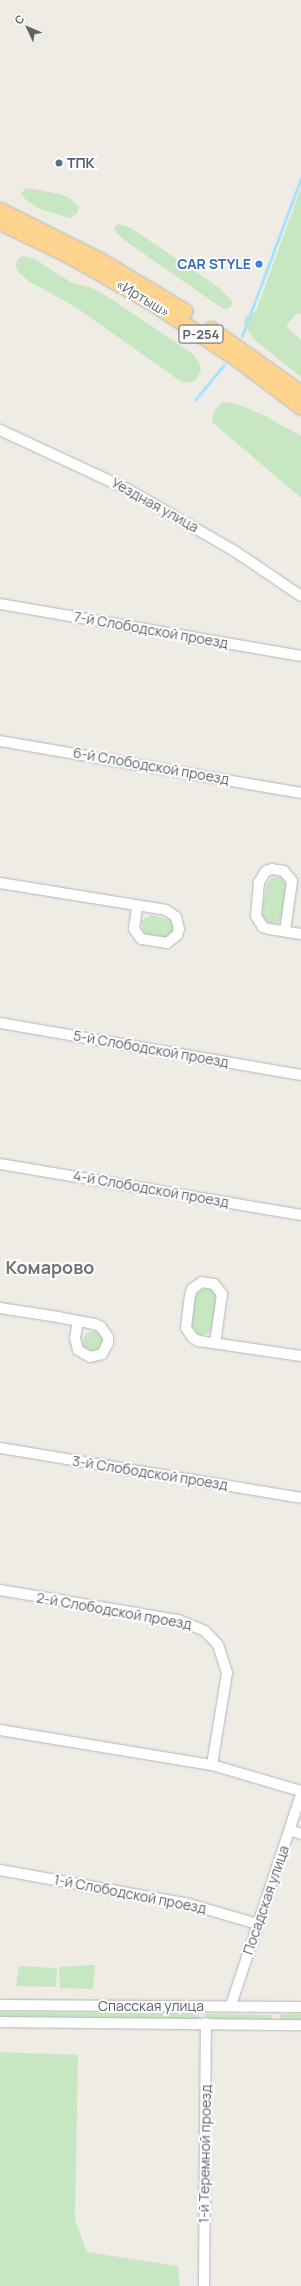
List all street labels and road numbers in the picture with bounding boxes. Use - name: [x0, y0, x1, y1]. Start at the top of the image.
- street label: «Иртыш»: [113, 275, 173, 321]
- road number: Р-254: [178, 323, 224, 345]
- street label: Уездная улица: [108, 474, 202, 536]
- street label: 7-й Слободской проезд: [73, 608, 229, 652]
- street label: 6-й Слободской проезд: [72, 744, 230, 788]
- street label: 5-й Слободской проезд: [72, 1027, 230, 1071]
- street label: 4-й Слободской проезд: [72, 1167, 230, 1211]
- street label: 3-й Слободской проезд: [71, 1452, 229, 1494]
- street label: 2-й Слободской проезд: [35, 1589, 193, 1633]
- street label: Посадская улица: [239, 1843, 293, 1957]
- street label: 1-й Слободской проезд: [52, 1871, 208, 1917]
- street label: Спасская улица: [98, 1998, 204, 2014]
- street label: 1-й Теремной проезд: [195, 2084, 215, 2224]

